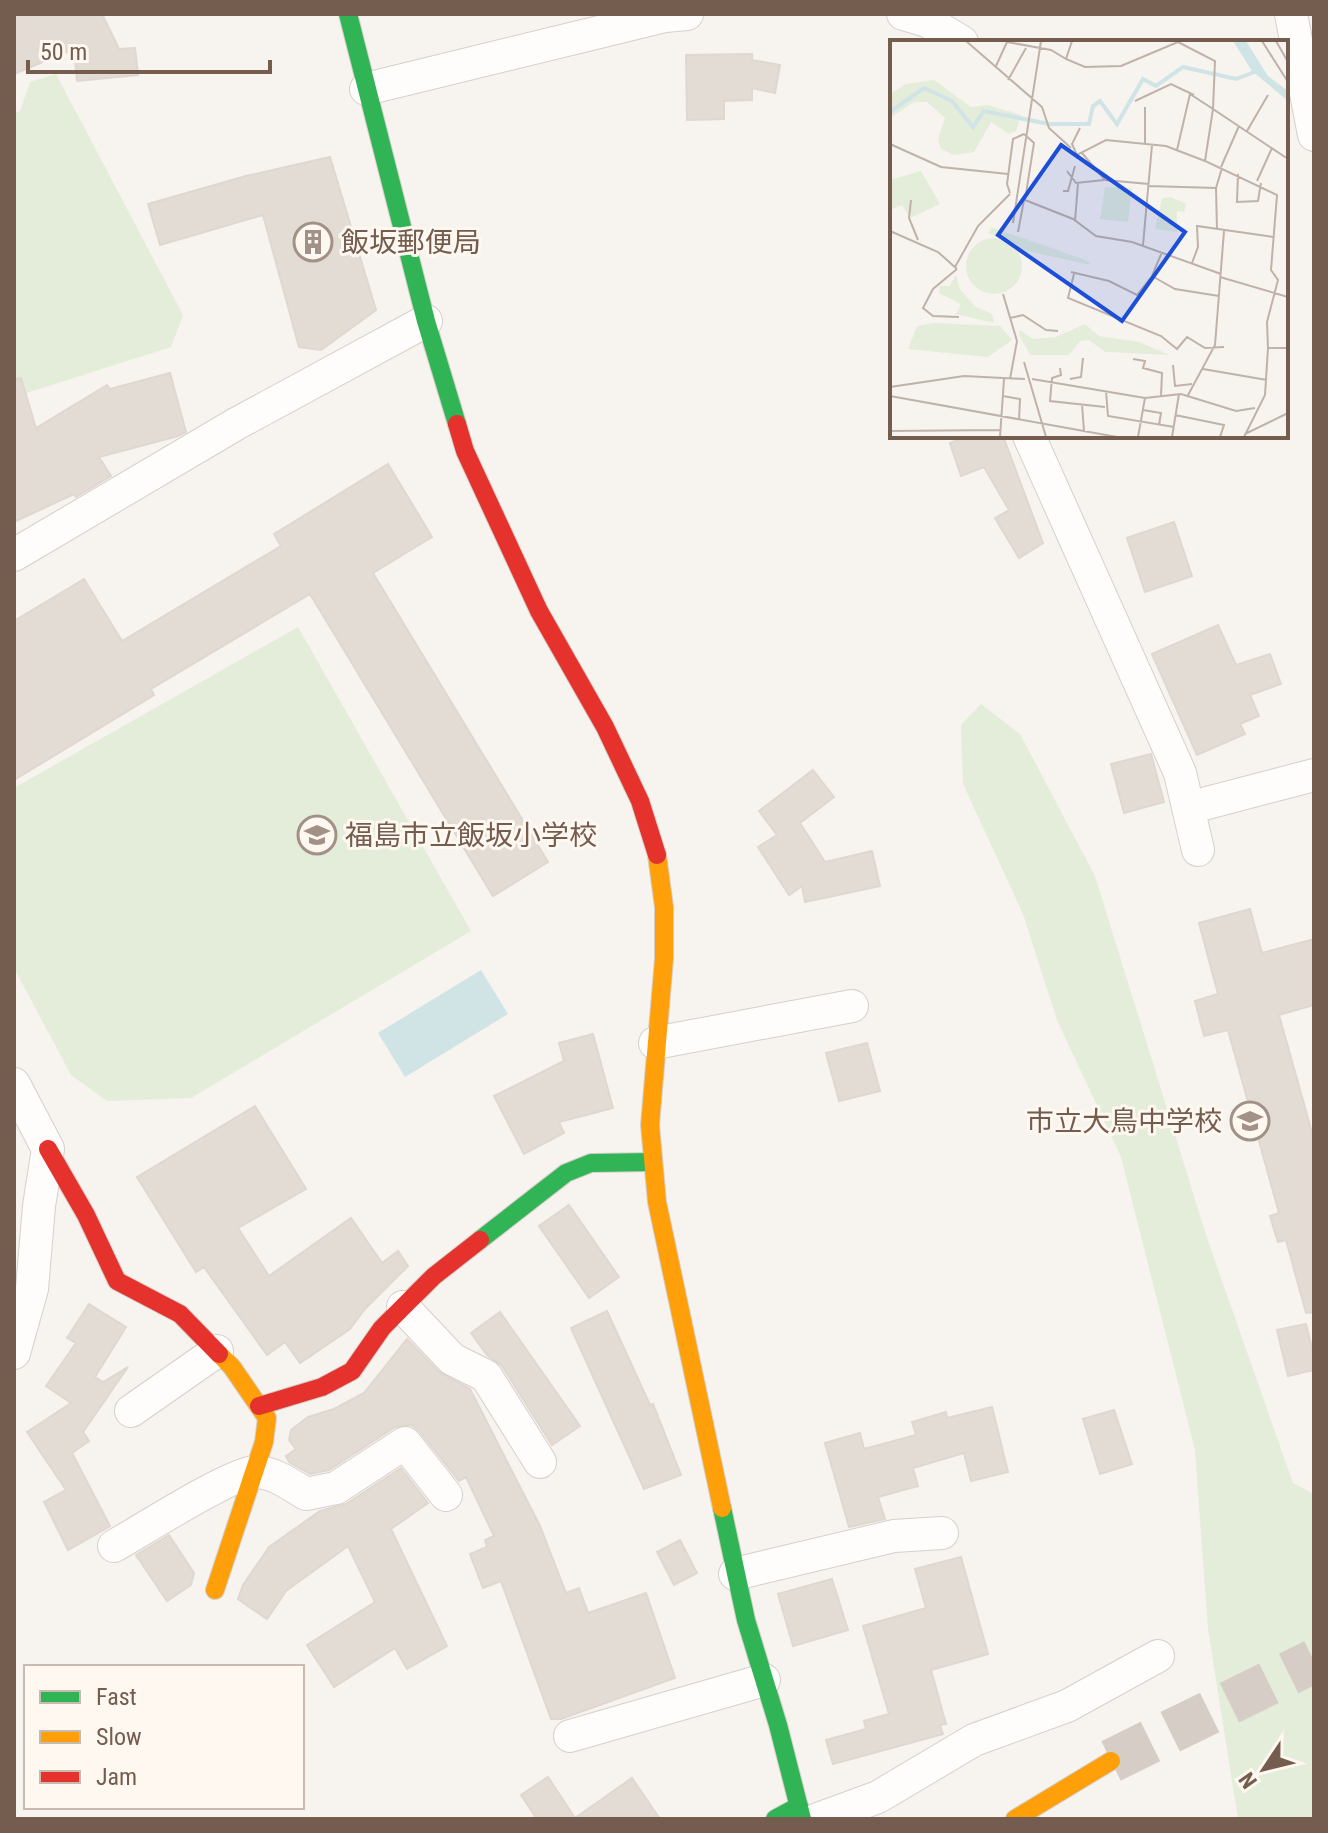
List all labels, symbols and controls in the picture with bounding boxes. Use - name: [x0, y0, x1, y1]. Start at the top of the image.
- scale bar: [28, 24, 270, 74]
- text: 50 m: [40, 38, 87, 66]
- inset map: [890, 40, 1288, 438]
- building icon: 飯坂郵便局: [292, 221, 334, 263]
- place label: 飯坂郵便局: [341, 226, 481, 259]
- school or university icon: 福島市立飯坂小学校: [296, 814, 338, 856]
- place label: 福島市立飯坂小学校: [345, 819, 597, 852]
- school or university icon: 市立大鳥中学校: [1229, 1100, 1271, 1142]
- place label: 市立大鳥中学校: [1026, 1105, 1222, 1138]
- legend: [24, 1665, 304, 1809]
- text: Fast: [96, 1683, 137, 1711]
- text: Slow: [96, 1723, 142, 1751]
- north arrow: [1224, 1729, 1304, 1809]
- text: Jam: [96, 1763, 137, 1791]
- text: N: [1234, 1767, 1262, 1793]

